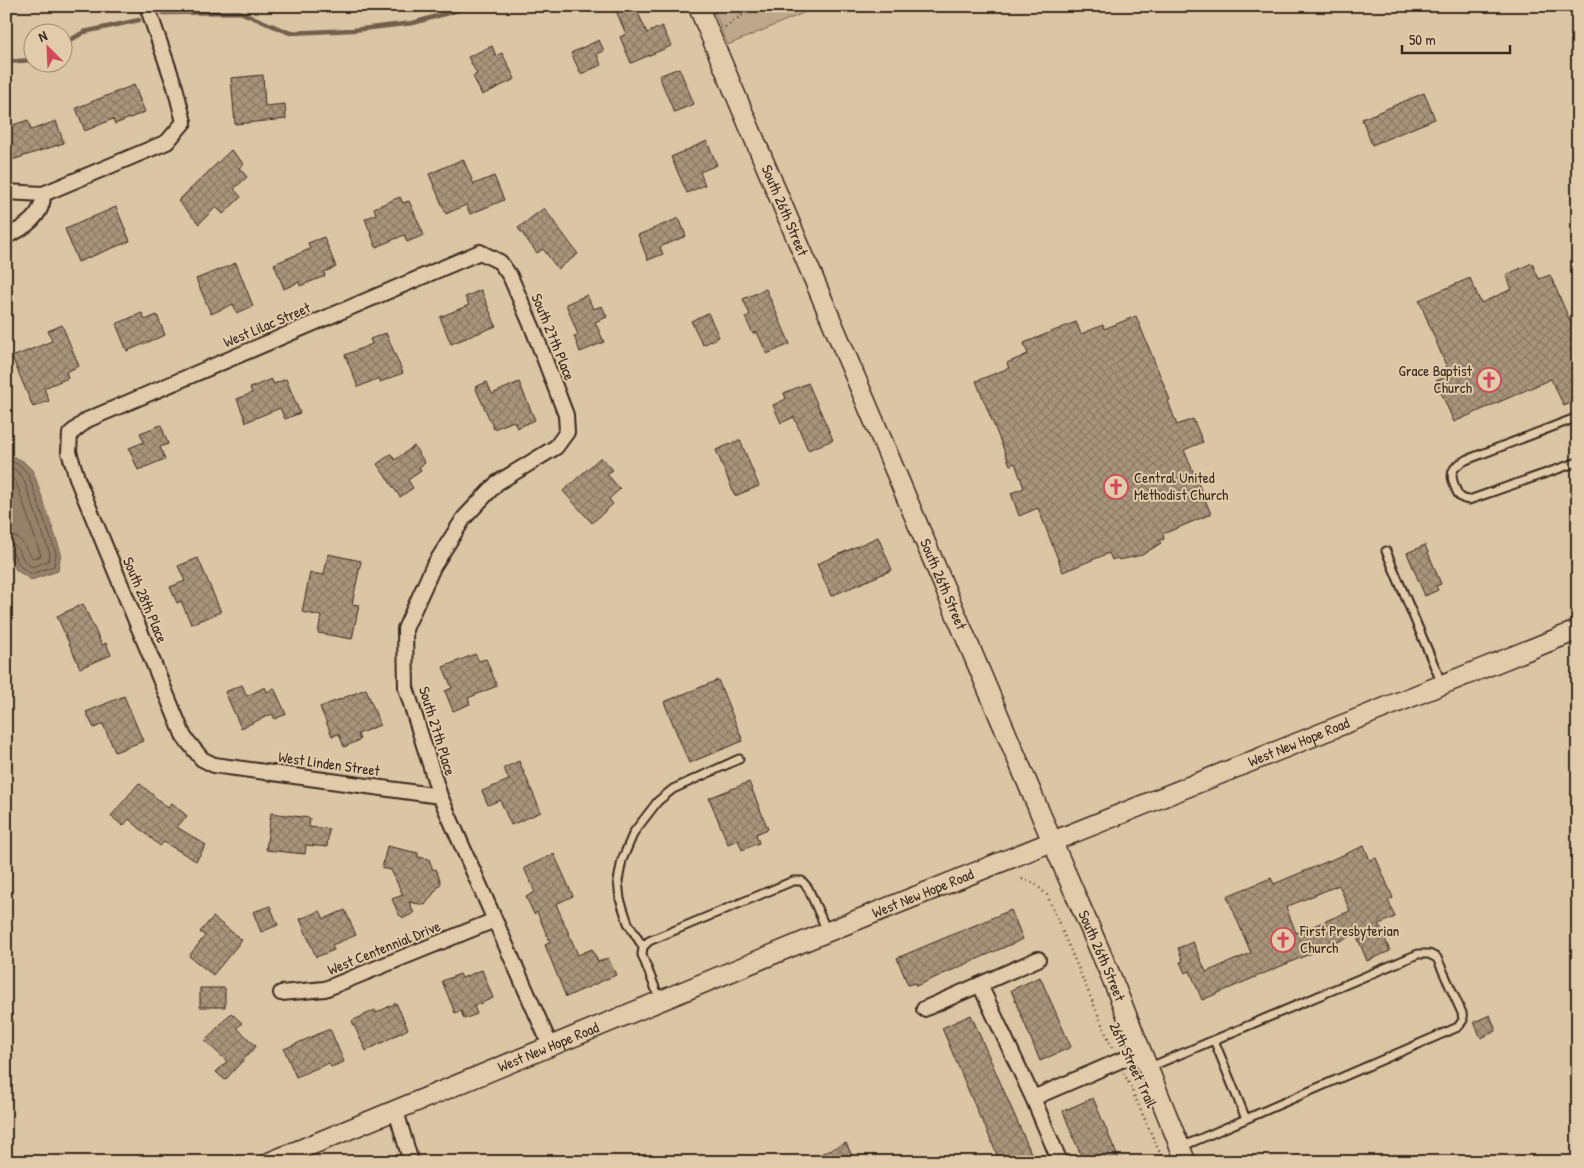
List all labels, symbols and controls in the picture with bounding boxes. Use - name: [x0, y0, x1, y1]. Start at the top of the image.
- north arrow: [22, 22, 72, 72]
- scale bar: [1402, 22, 1509, 54]
- text: N: [35, 25, 50, 46]
- text: 50 m: [1409, 29, 1436, 50]
- street label: South 26th Street: [757, 162, 814, 260]
- street label: South 27th Place: [526, 290, 580, 383]
- street label: West Lilac Street: [220, 296, 314, 352]
- place label: Grace Baptist Church: [1399, 360, 1473, 398]
- church icon: Grace Baptist Church: [1476, 367, 1502, 393]
- place label: Central United Methodist Church: [1134, 467, 1228, 505]
- church icon: Central United Methodist Church: [1103, 474, 1129, 500]
- street label: South 26th Street: [915, 535, 972, 633]
- street label: South 28th Place: [118, 554, 173, 646]
- street label: South 27th Place: [414, 684, 461, 778]
- street label: West New Hope Road: [1245, 712, 1352, 772]
- street label: West Linden Street: [277, 746, 382, 781]
- street label: West New Hope Road: [869, 863, 977, 923]
- street label: South 26th Street: [1073, 907, 1131, 1005]
- street label: West Centennial Drive: [324, 915, 443, 980]
- place label: First Presbyterian Church: [1299, 920, 1400, 958]
- church icon: First Presbyterian Church: [1270, 927, 1296, 953]
- street label: West New Hope Road: [494, 1016, 602, 1077]
- street label: 26th Street Trail: [1104, 1019, 1162, 1111]

